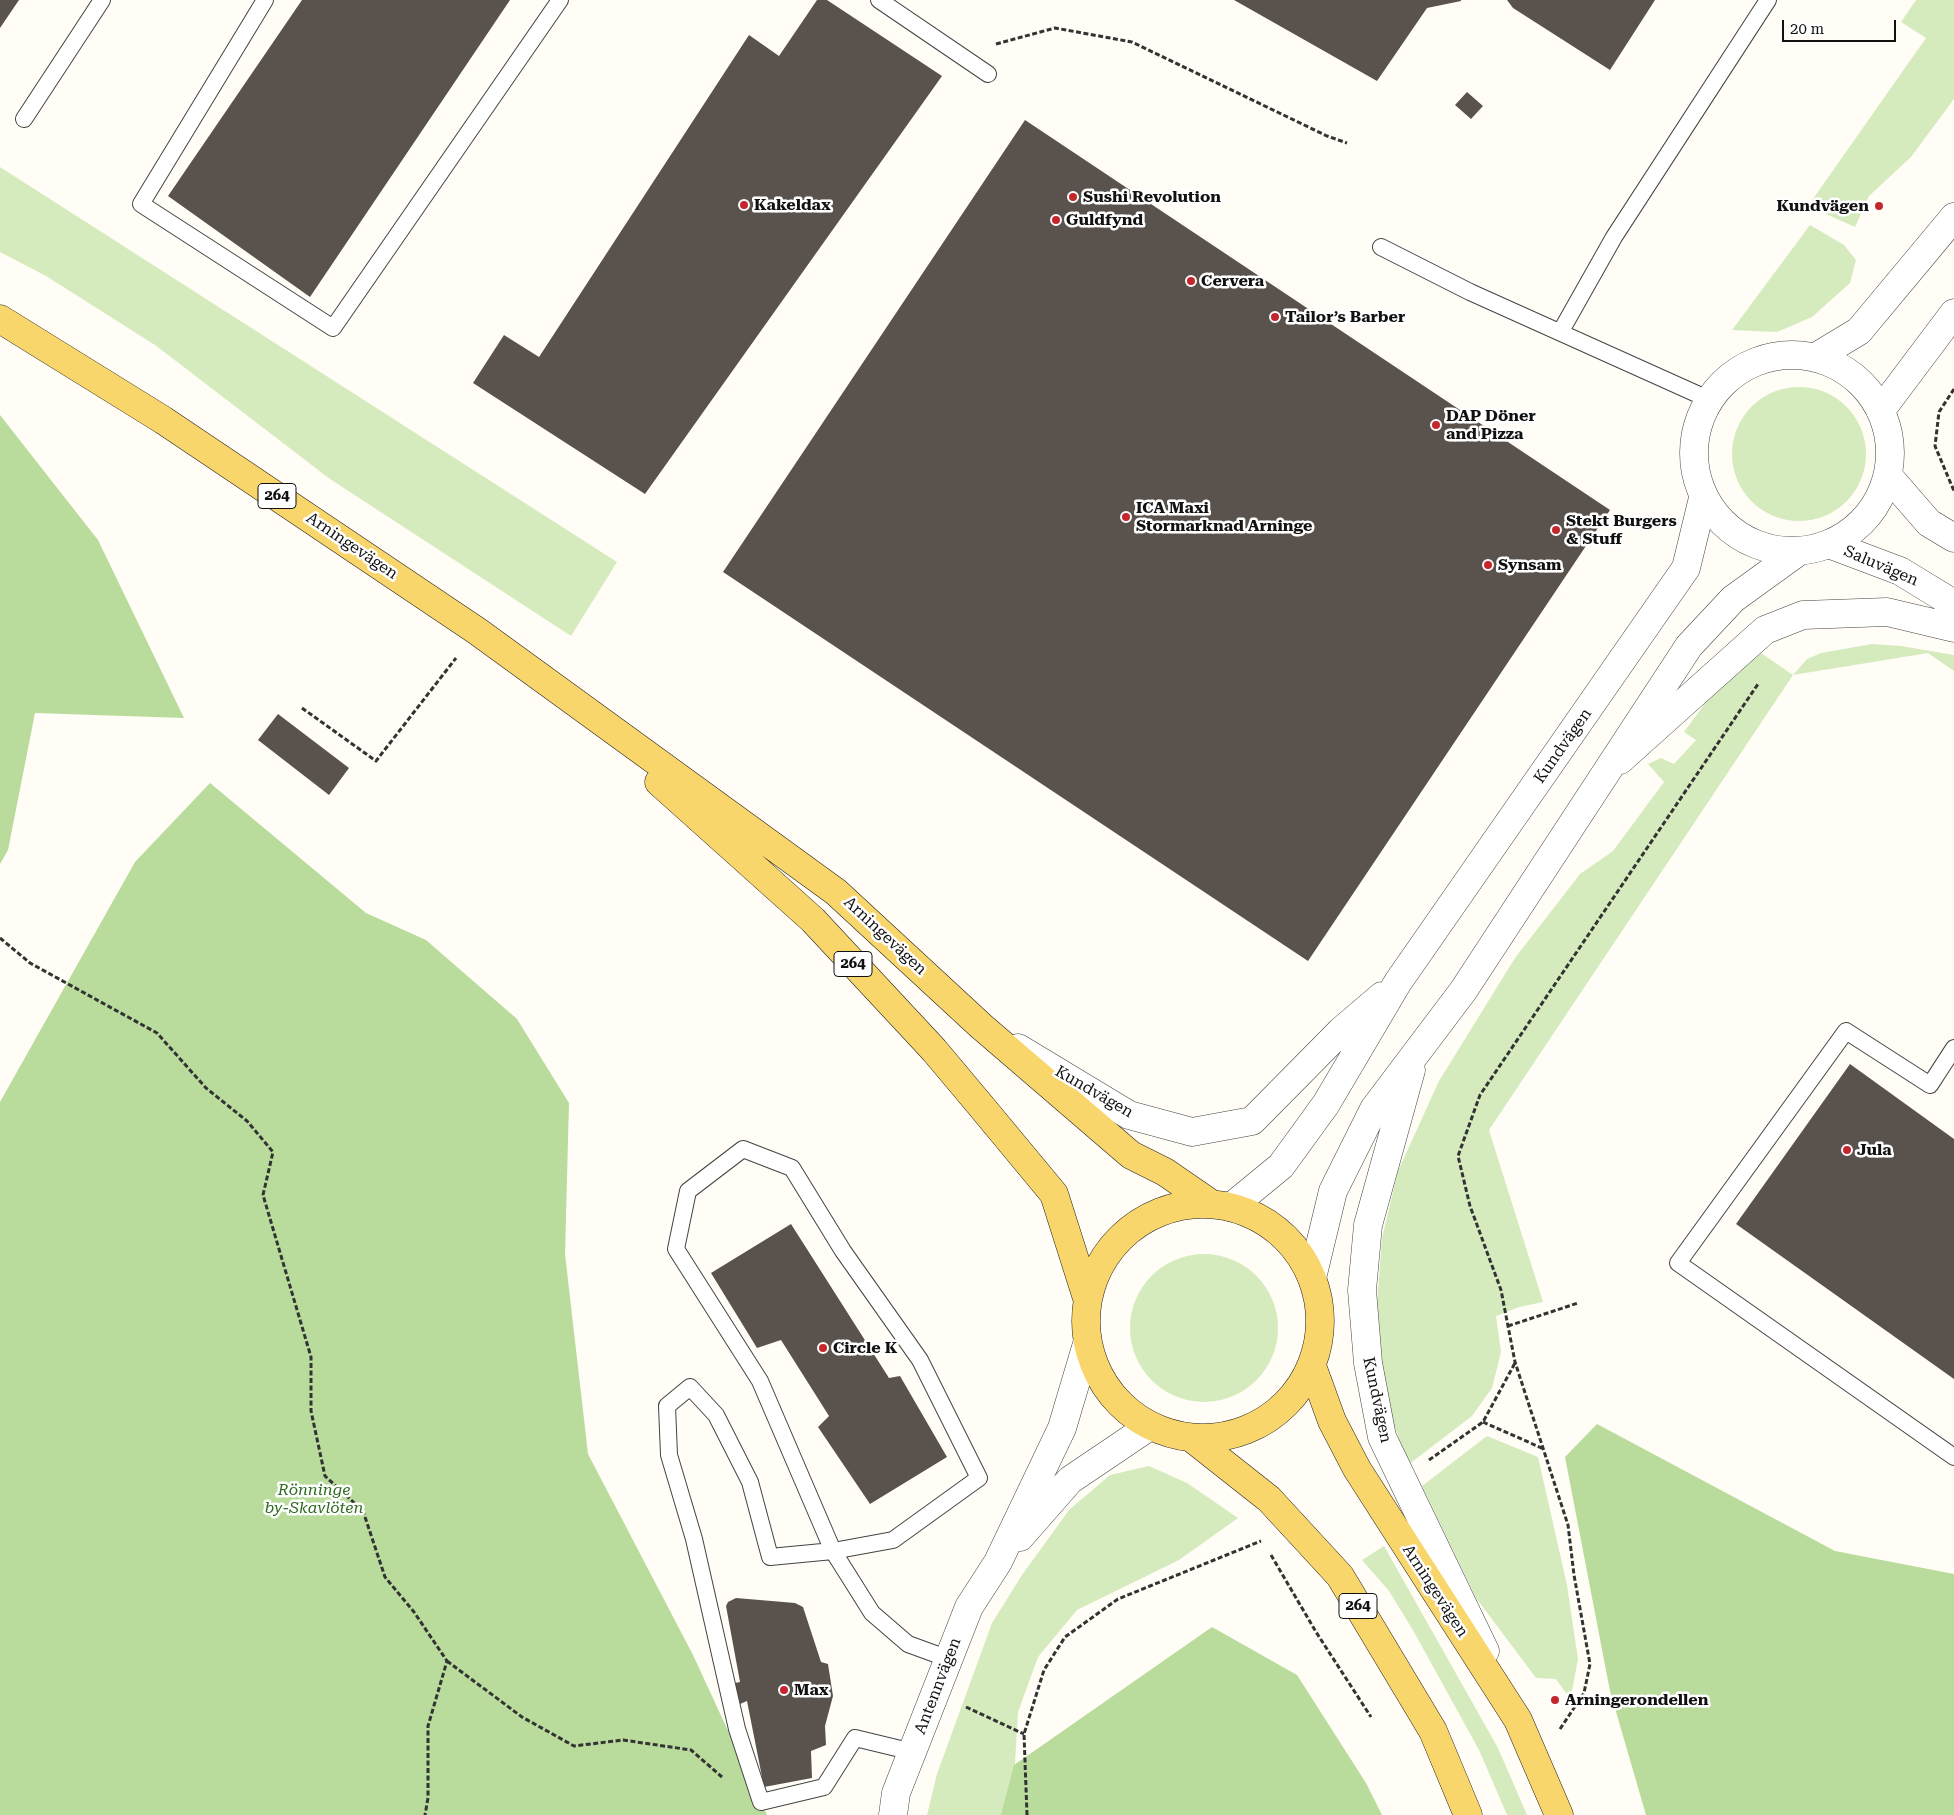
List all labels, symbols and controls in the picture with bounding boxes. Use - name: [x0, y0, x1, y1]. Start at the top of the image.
- scale bar: [1784, 10, 1898, 42]
- text: 20 m: [1790, 20, 1824, 38]
- place label: Sushi Revolution: [1083, 187, 1221, 207]
- marker: Sushi Revolution: [1067, 191, 1079, 203]
- place label: Kakeldax: [754, 195, 831, 215]
- place label: Kundvägen: [1777, 196, 1869, 216]
- marker: Kakeldax: [738, 199, 750, 211]
- marker: Kundvägen: [1873, 200, 1885, 212]
- place label: Guldfynd: [1066, 210, 1143, 230]
- marker: Guldfynd: [1050, 214, 1062, 226]
- place label: Cervera: [1201, 271, 1264, 291]
- marker: Cervera: [1185, 275, 1197, 287]
- place label: Tailor’s Barber: [1285, 307, 1405, 327]
- marker: Tailor’s Barber: [1269, 311, 1281, 323]
- place label: DAP Döner and Pizza: [1446, 406, 1536, 444]
- marker: DAP Döner and Pizza: [1430, 419, 1442, 431]
- road number: 264: [258, 484, 296, 508]
- place label: ICA Maxi Stormarknad Arninge: [1136, 498, 1313, 536]
- street label: Arningevägen: [303, 508, 401, 584]
- marker: ICA Maxi Stormarknad Arninge: [1120, 511, 1132, 523]
- place label: Stekt Burgers & Stuff: [1566, 511, 1677, 549]
- marker: Stekt Burgers & Stuff: [1550, 524, 1562, 536]
- street label: Saluvägen: [1841, 542, 1921, 590]
- place label: Synsam: [1498, 555, 1561, 575]
- marker: Synsam: [1482, 559, 1494, 571]
- street label: Kundvägen: [1530, 705, 1596, 787]
- street label: Arningevägen: [840, 893, 930, 979]
- road number: 264: [834, 952, 872, 976]
- street label: Kundvägen: [1051, 1062, 1137, 1122]
- place label: Jula: [1857, 1140, 1892, 1160]
- marker: Jula: [1841, 1144, 1853, 1156]
- place label: Circle K: [833, 1338, 897, 1358]
- marker: Circle K: [817, 1342, 829, 1354]
- street label: Kundvägen: [1359, 1355, 1395, 1445]
- park label: Rönninge by-Skavlöten: [265, 1480, 363, 1518]
- street label: Arningevägen: [1398, 1541, 1472, 1641]
- road number: 264: [1339, 1594, 1377, 1618]
- street label: Antennvägen: [911, 1635, 965, 1737]
- place label: Max: [794, 1680, 829, 1700]
- marker: Max: [778, 1684, 790, 1696]
- place label: Arningerondellen: [1565, 1690, 1708, 1710]
- marker: Arningerondellen: [1549, 1694, 1561, 1706]

